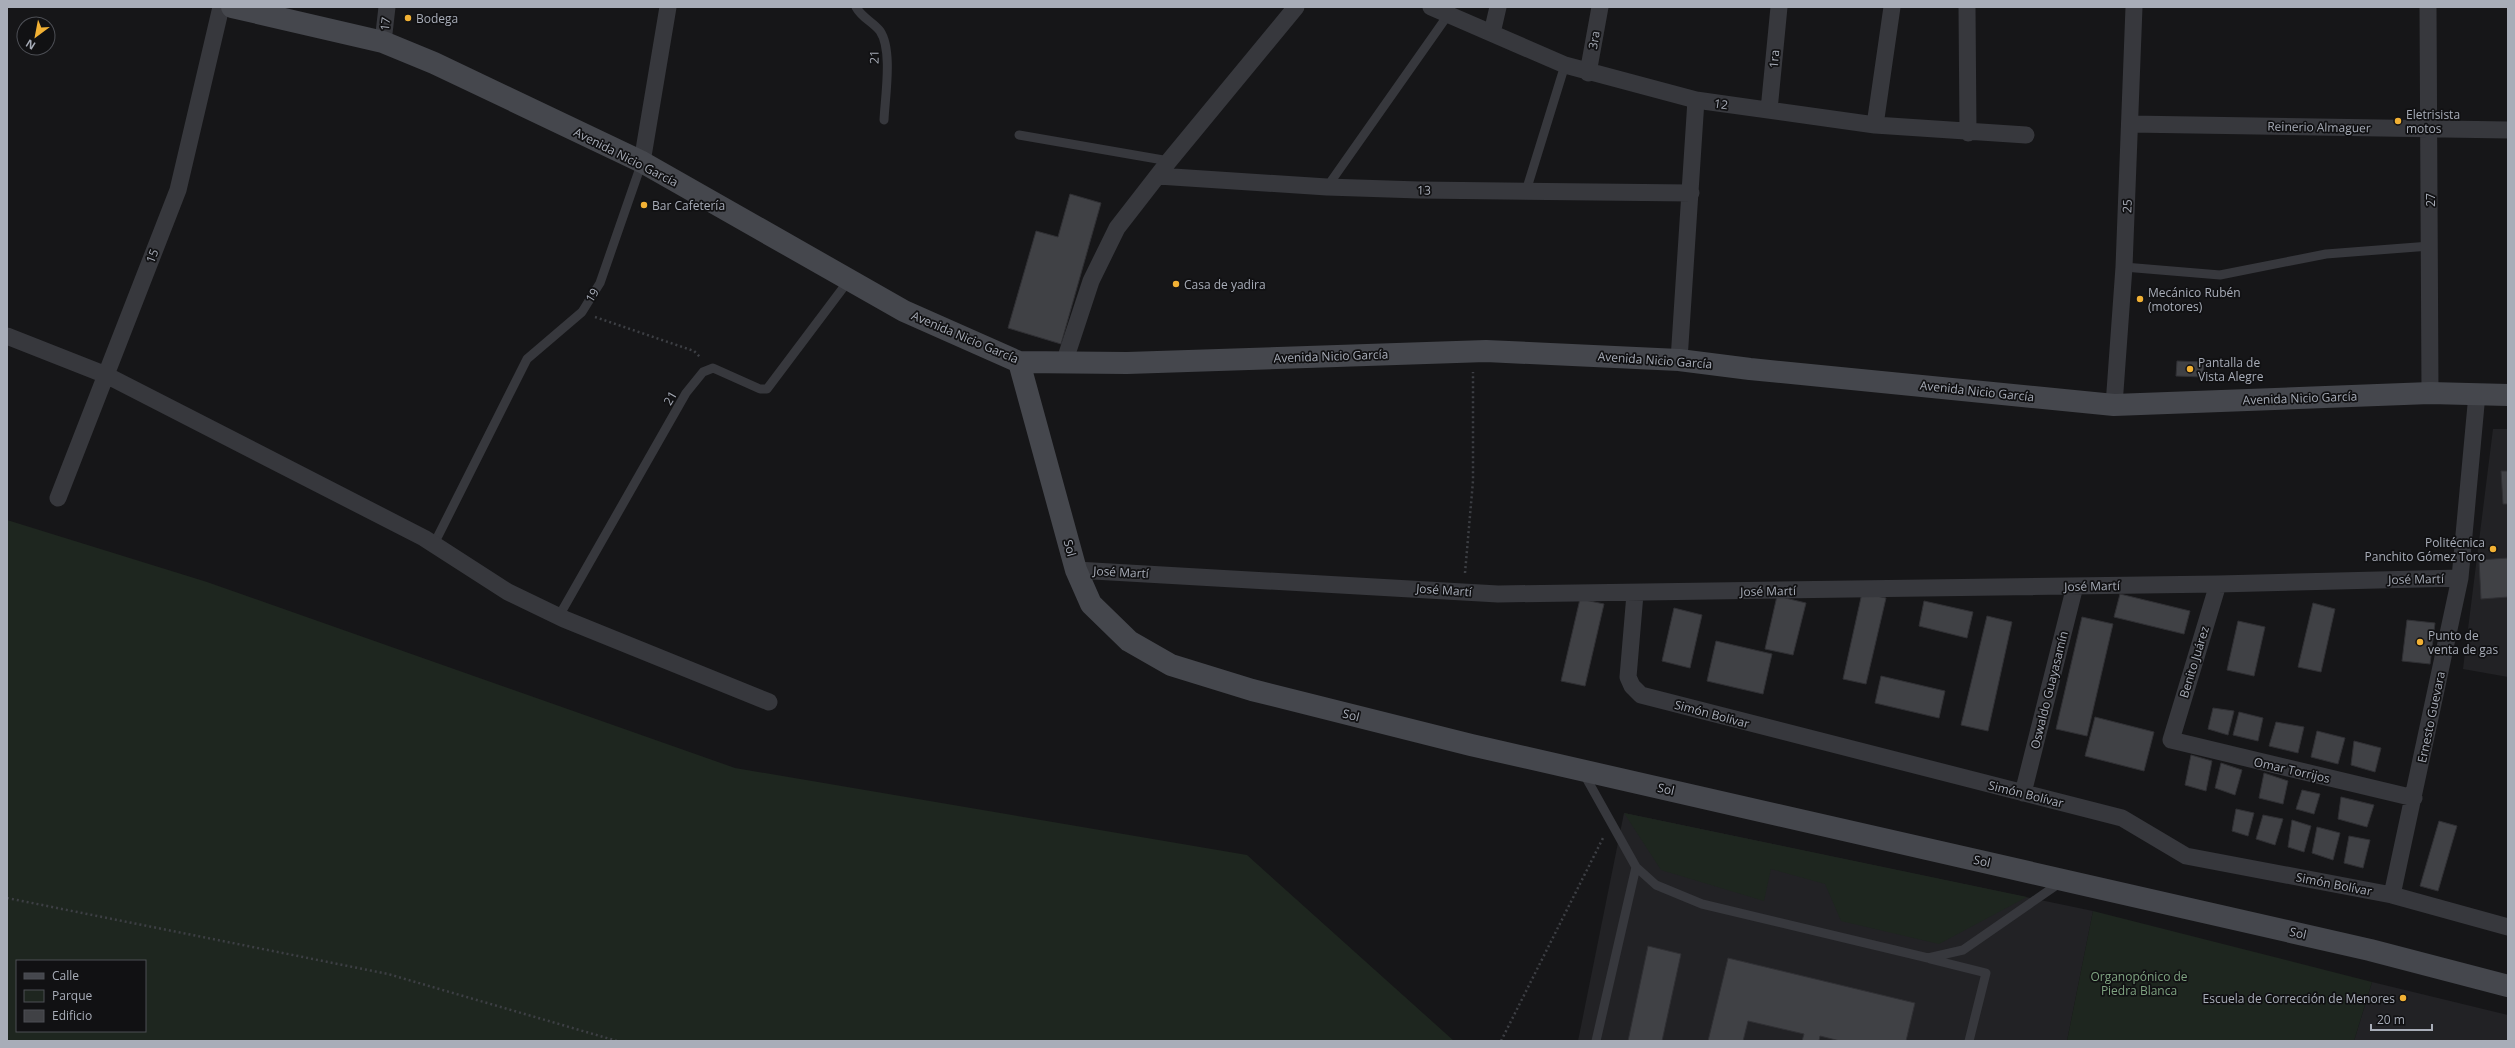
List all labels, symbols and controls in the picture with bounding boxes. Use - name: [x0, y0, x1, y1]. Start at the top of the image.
- place label: Bodega: [416, 10, 458, 27]
- marker: Bodega: [403, 13, 413, 23]
- north arrow: [16, 16, 56, 56]
- street label: 17: [376, 16, 394, 32]
- street label: 3ra: [1584, 29, 1604, 51]
- text: N: [23, 36, 38, 54]
- street label: 1ra: [1765, 49, 1783, 69]
- street label: 21: [865, 50, 883, 64]
- street label: 12: [1713, 95, 1729, 113]
- place label: Eletrisista motos: [2406, 106, 2460, 137]
- marker: Eletrisista motos: [2393, 116, 2403, 126]
- street label: Reinerio Almaguer: [2267, 118, 2371, 136]
- street label: Avenida Nicio García: [571, 123, 681, 191]
- street label: 13: [1417, 181, 1431, 199]
- street label: 27: [2422, 193, 2439, 207]
- place label: Bar Cafetería: [652, 197, 725, 214]
- street label: 25: [2118, 199, 2136, 213]
- marker: Bar Cafetería: [639, 200, 649, 210]
- street label: 15: [142, 246, 162, 265]
- place label: Casa de yadira: [1184, 276, 1266, 293]
- marker: Casa de yadira: [1171, 279, 1181, 289]
- place label: Mecánico Rubén (motores): [2148, 284, 2241, 315]
- street label: 19: [581, 285, 603, 305]
- marker: Mecánico Rubén (motores): [2135, 294, 2145, 304]
- street label: Avenida Nicio García: [909, 307, 1021, 367]
- street label: Avenida Nicio García: [1273, 346, 1389, 366]
- street label: Avenida Nicio García: [1597, 348, 1713, 372]
- place label: Pantalla de Vista Alegre: [2198, 354, 2264, 385]
- marker: Pantalla de Vista Alegre: [2185, 364, 2195, 374]
- street label: Avenida Nicio García: [1919, 377, 2035, 405]
- street label: 21: [659, 388, 681, 408]
- street label: Avenida Nicio García: [2242, 388, 2358, 408]
- place label: Politécnica Panchito Gómez Toro: [2365, 534, 2485, 565]
- street label: Sol: [1060, 538, 1080, 558]
- marker: Politécnica Panchito Gómez Toro: [2488, 544, 2498, 554]
- street label: José Martí: [1092, 562, 1150, 582]
- street label: José Martí: [2387, 570, 2445, 588]
- street label: José Martí: [2063, 577, 2121, 595]
- street label: José Martí: [1415, 580, 1473, 600]
- street label: José Martí: [1739, 582, 1797, 600]
- street label: Benito Juárez: [2175, 624, 2213, 700]
- place label: Punto de venta de gas: [2428, 627, 2499, 658]
- street label: Oswaldo Guayasamín: [2026, 629, 2072, 751]
- marker: Punto de venta de gas: [2415, 637, 2425, 647]
- street label: Ernesto Guevara: [2413, 670, 2449, 764]
- street label: Simón Bolívar: [1673, 696, 1751, 732]
- street label: Sol: [1341, 705, 1361, 725]
- street label: Omar Torrijos: [2252, 753, 2332, 787]
- street label: Simón Bolívar: [1987, 776, 2066, 812]
- street label: Sol: [1656, 779, 1676, 799]
- street label: Sol: [1972, 851, 1992, 871]
- street label: Simón Bolívar: [2295, 868, 2374, 900]
- street label: Sol: [2288, 923, 2308, 943]
- legend: [16, 960, 146, 1032]
- text: Calle: [52, 967, 79, 984]
- park label: Organopónico de Piedra Blanca: [2090, 968, 2188, 999]
- text: Parque: [52, 987, 92, 1004]
- place label: Escuela de Corrección de Menores: [2203, 990, 2395, 1007]
- marker: Escuela de Corrección de Menores: [2398, 993, 2408, 1003]
- scale bar: [2371, 1006, 2432, 1032]
- text: Edificio: [52, 1007, 92, 1024]
- text: 20 m: [2377, 1011, 2405, 1028]

